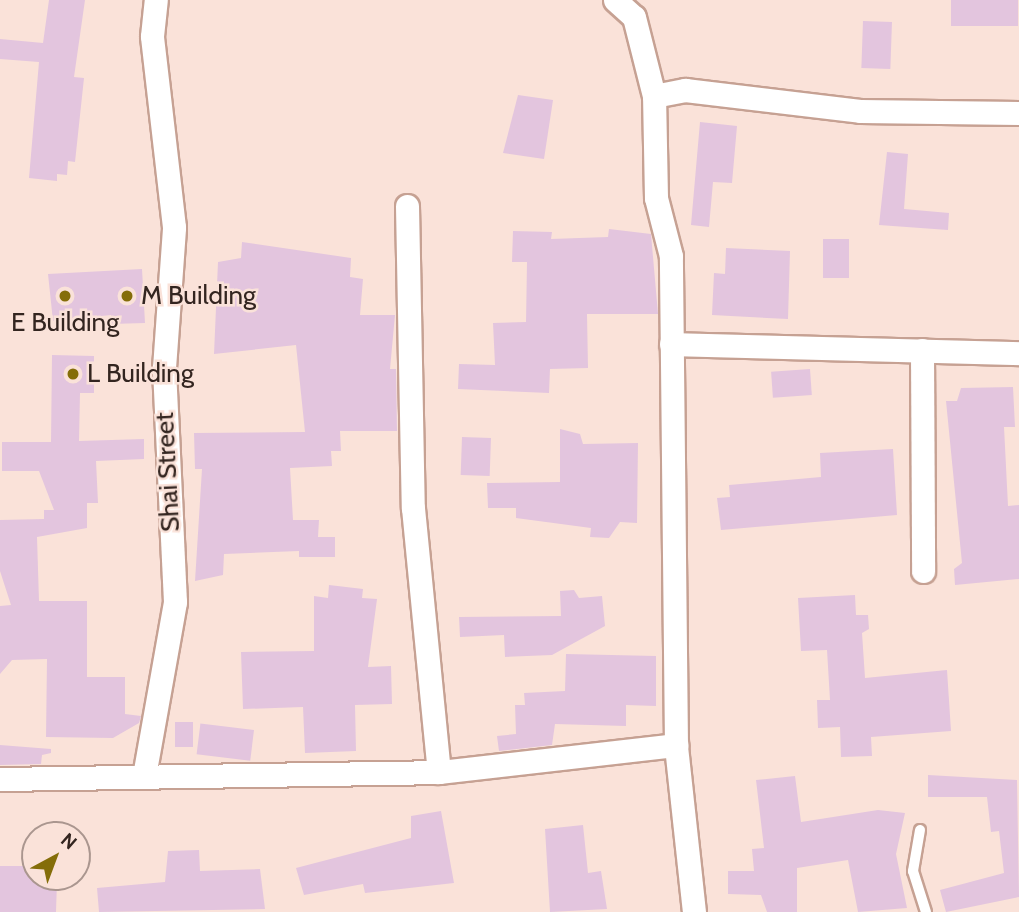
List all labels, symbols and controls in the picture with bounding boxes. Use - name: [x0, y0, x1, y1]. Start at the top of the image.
- place label: M Building: [141, 280, 256, 312]
- marker: E Building: [57, 288, 73, 304]
- marker: M Building: [119, 288, 135, 304]
- place label: E Building: [11, 307, 119, 339]
- place label: L Building: [87, 358, 194, 390]
- marker: L Building: [65, 366, 81, 382]
- street label: Shai Street: [149, 411, 187, 533]
- north arrow: [21, 821, 91, 891]
- text: N: [56, 828, 81, 854]

